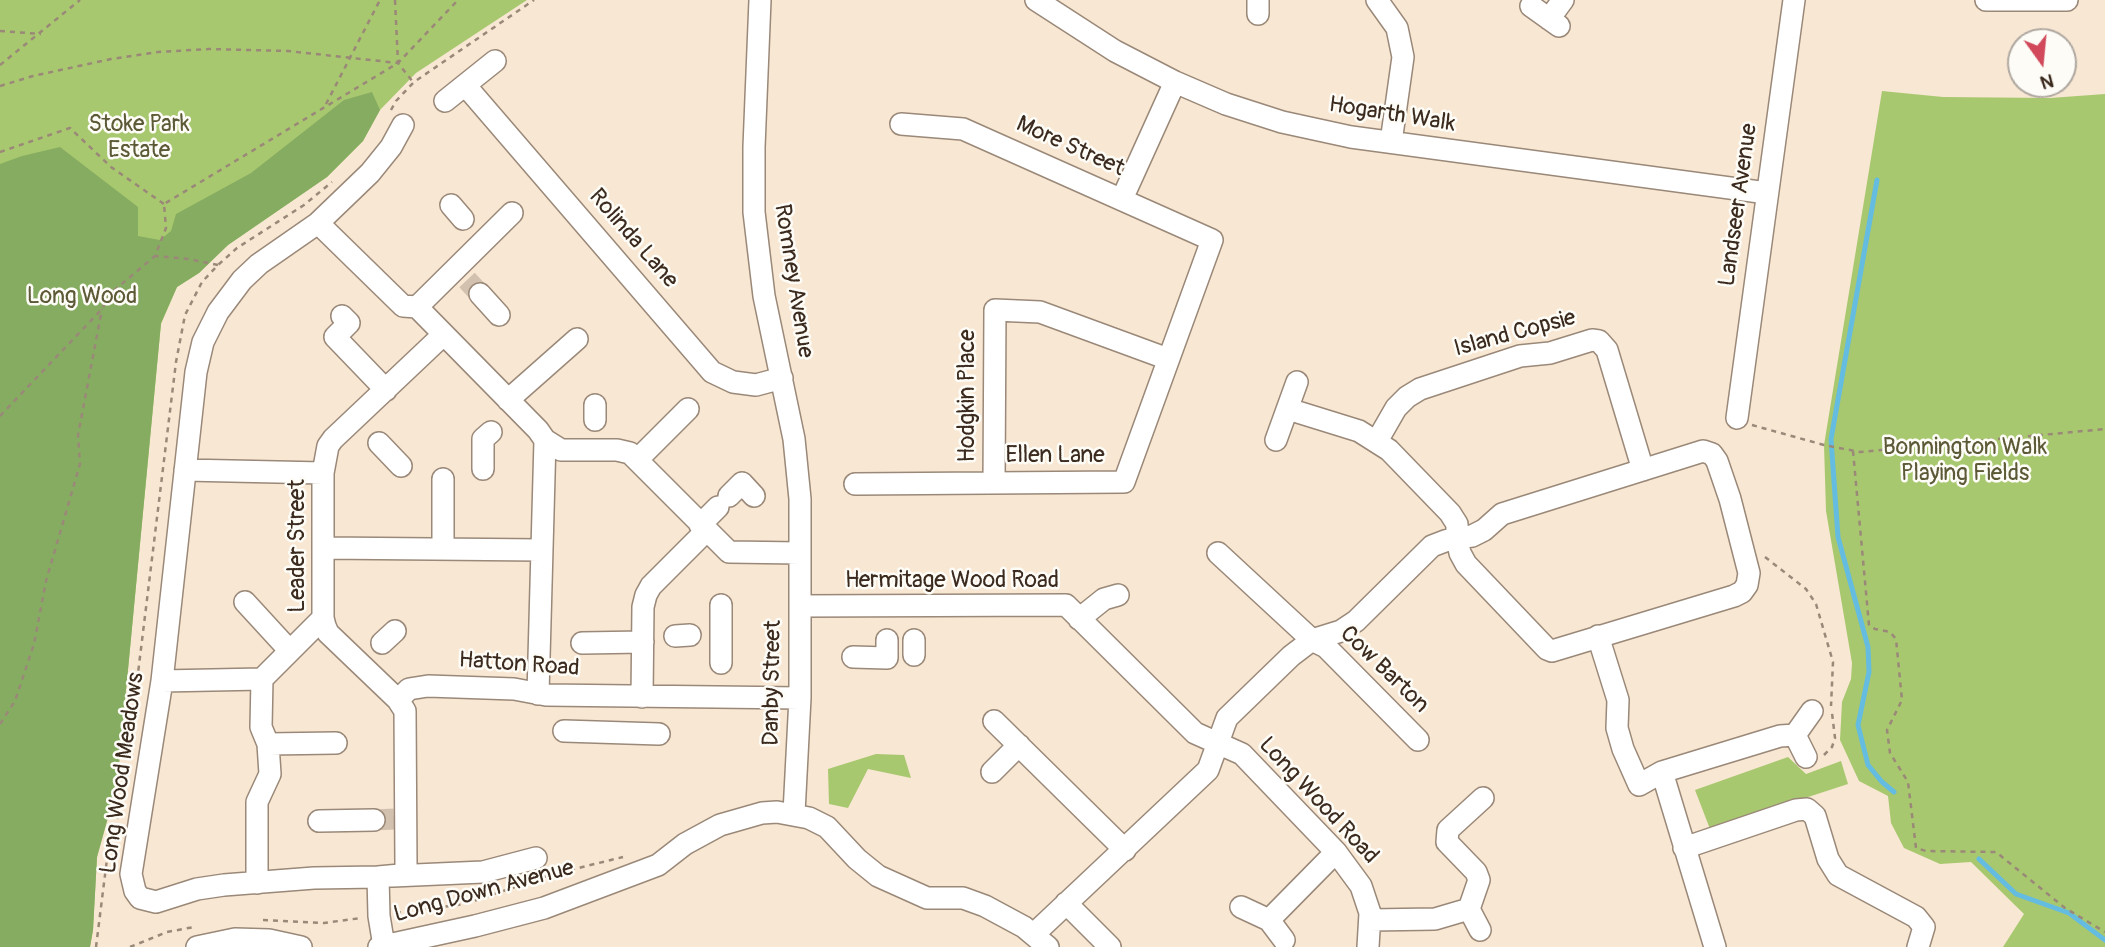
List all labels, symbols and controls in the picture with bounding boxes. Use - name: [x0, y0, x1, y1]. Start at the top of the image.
- north arrow: [2007, 28, 2077, 98]
- text: N: [2038, 68, 2056, 95]
- street label: Hogarth Walk: [1327, 91, 1457, 139]
- park label: Stoke Park Estate: [88, 111, 190, 165]
- street label: More Street: [1012, 111, 1128, 183]
- street label: Landseer Avenue: [1714, 122, 1764, 288]
- street label: Rolinda Lane: [582, 184, 684, 294]
- street label: Romney Avenue: [767, 202, 819, 360]
- park label: Long Wood: [27, 283, 137, 311]
- street label: Island Copsie: [1451, 305, 1579, 363]
- street label: Hodgkin Place: [954, 330, 982, 462]
- park label: Bonnington Walk Playing Fields: [1883, 434, 2047, 488]
- street label: Ellen Lane: [1005, 442, 1105, 470]
- street label: Leader Street: [284, 479, 312, 613]
- street label: Hermitage Wood Road: [845, 567, 1059, 595]
- street label: Danby Street: [758, 620, 788, 746]
- street label: Cow Barton: [1334, 621, 1434, 719]
- street label: Hatton Road: [458, 647, 580, 683]
- street label: Long Wood Meadows: [95, 671, 151, 875]
- street label: Long Wood Road: [1252, 732, 1384, 870]
- street label: Long Down Avenue: [391, 855, 577, 929]

